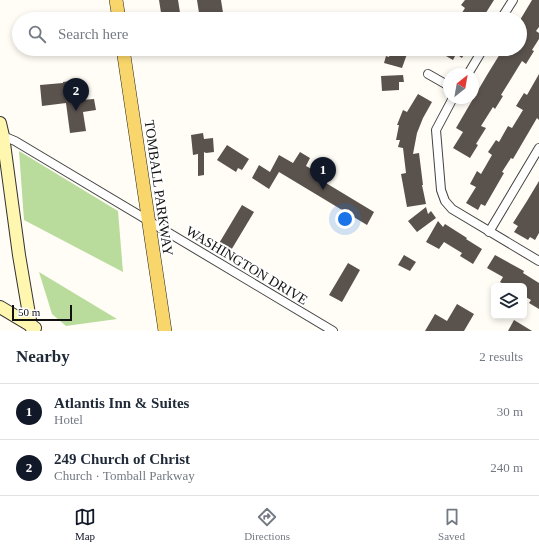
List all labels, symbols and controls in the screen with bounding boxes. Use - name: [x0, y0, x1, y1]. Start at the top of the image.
- search box: [12, 12, 527, 56]
- icon: search: [26, 23, 48, 45]
- text: Search here: [58, 26, 128, 42]
- north arrow: [443, 68, 479, 104]
- pin: 2: [63, 78, 89, 111]
- street label: TOMBALL PARKWAY: [142, 119, 175, 257]
- pin: 1: [310, 157, 336, 190]
- your location: [335, 209, 355, 229]
- street label: WASHINGTON DRIVE: [183, 223, 310, 308]
- map controls: [491, 283, 527, 319]
- button: layers: [491, 283, 527, 319]
- scale bar: [12, 303, 72, 322]
- text: 50 m: [18, 306, 40, 318]
- text: Nearby: [16, 347, 70, 366]
- text: 2 results: [479, 349, 523, 364]
- text: Atlantis Inn & Suites: [54, 395, 189, 411]
- text: 1: [26, 404, 32, 419]
- text: 30 m: [497, 404, 523, 419]
- text: Hotel: [54, 412, 83, 427]
- text: 249 Church of Christ: [54, 451, 190, 467]
- text: 2: [26, 460, 32, 475]
- text: 240 m: [490, 460, 523, 475]
- text: Church · Tomball Parkway: [54, 468, 195, 483]
- tab: Map: [74, 506, 96, 542]
- tab: Directions: [244, 506, 290, 542]
- tab: Saved: [438, 506, 465, 542]

